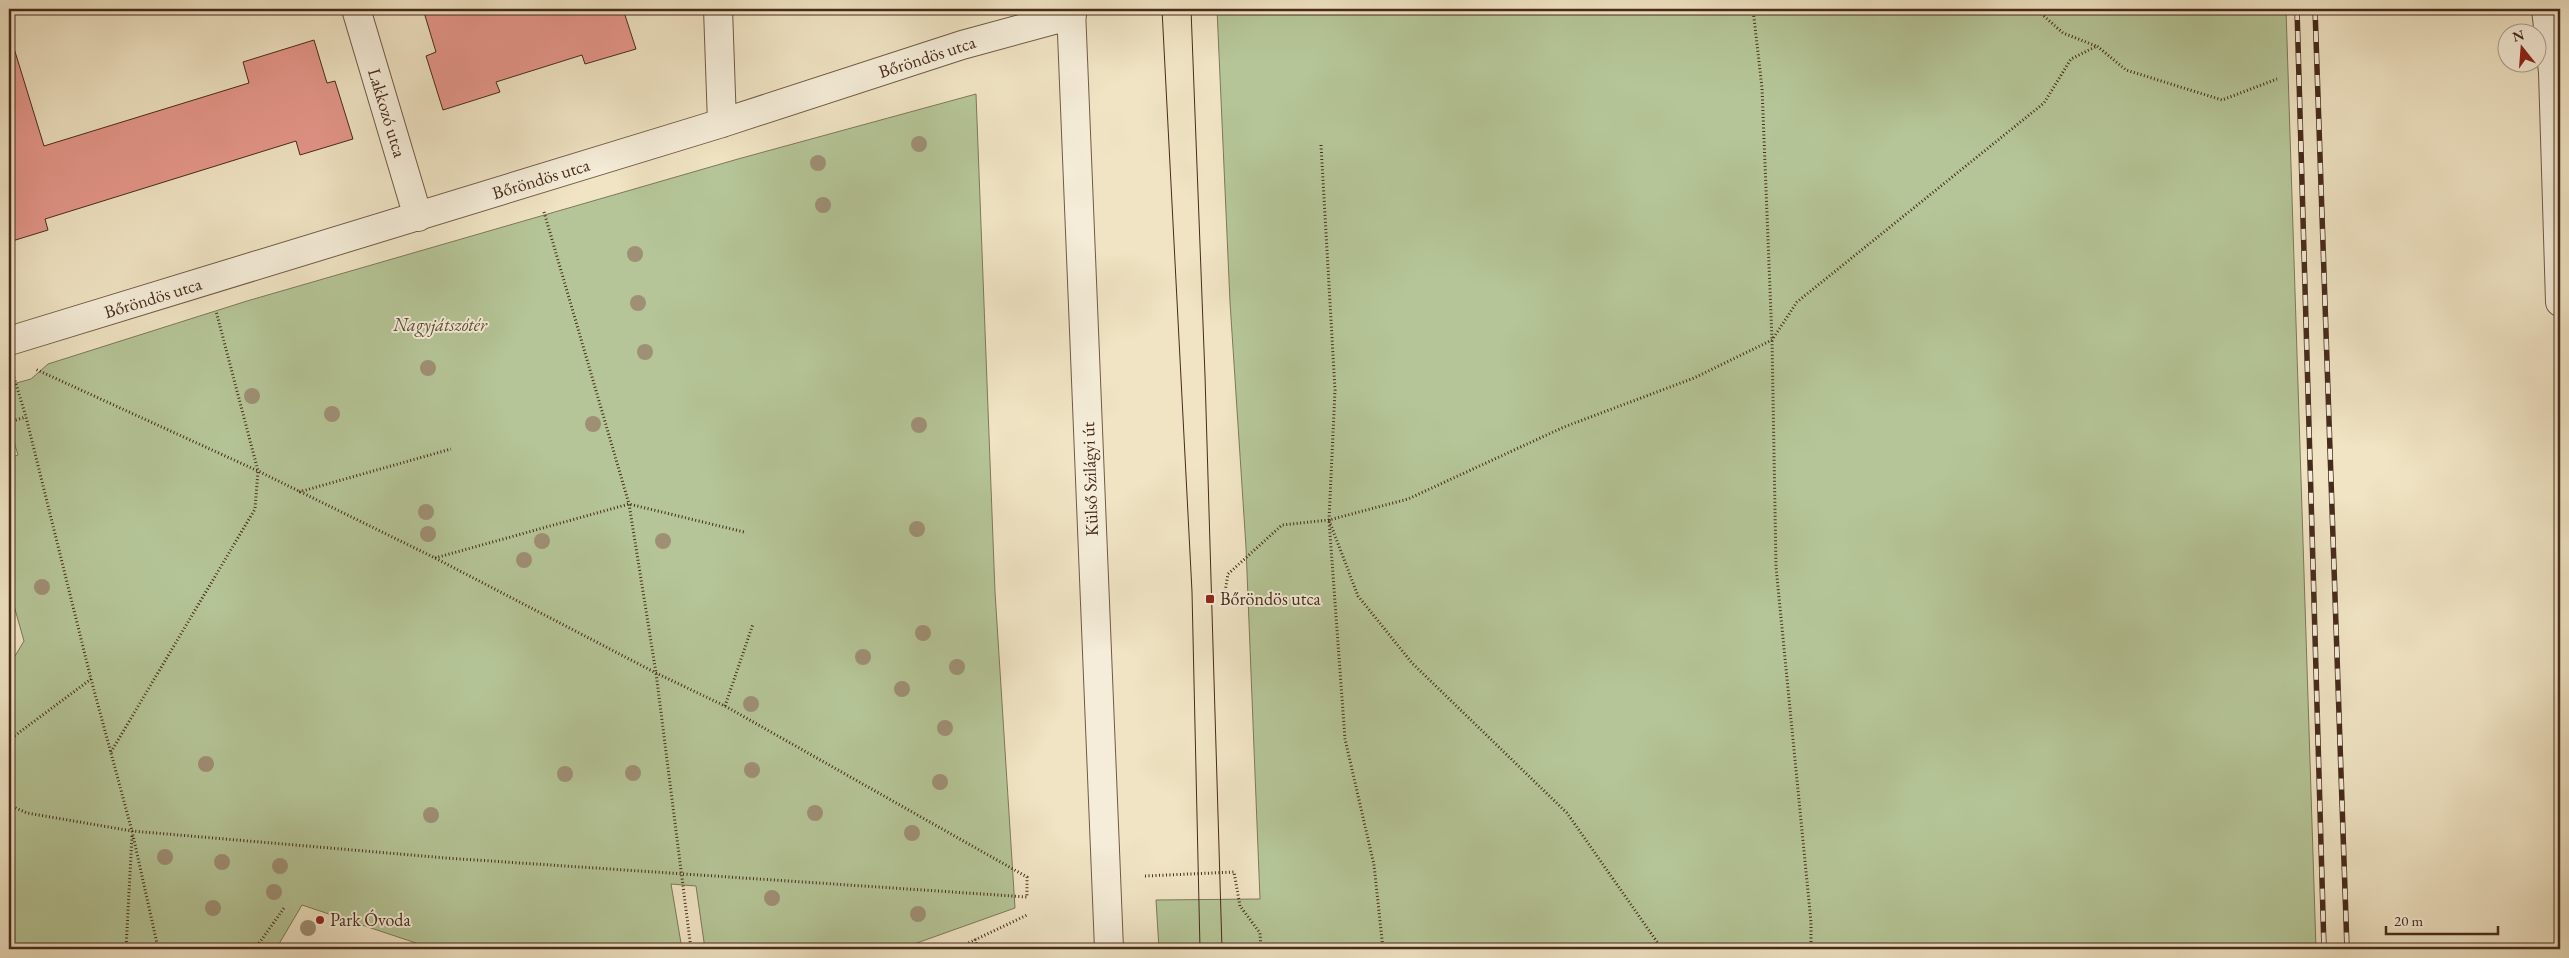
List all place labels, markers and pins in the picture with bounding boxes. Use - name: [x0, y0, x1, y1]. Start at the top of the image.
- place label: Bőröndös utca: [1220, 587, 1322, 610]
- marker: Bőröndös utca: [1204, 593, 1216, 605]
- place label: Park Óvoda: [330, 908, 411, 931]
- marker: Park Óvoda: [314, 914, 326, 926]

